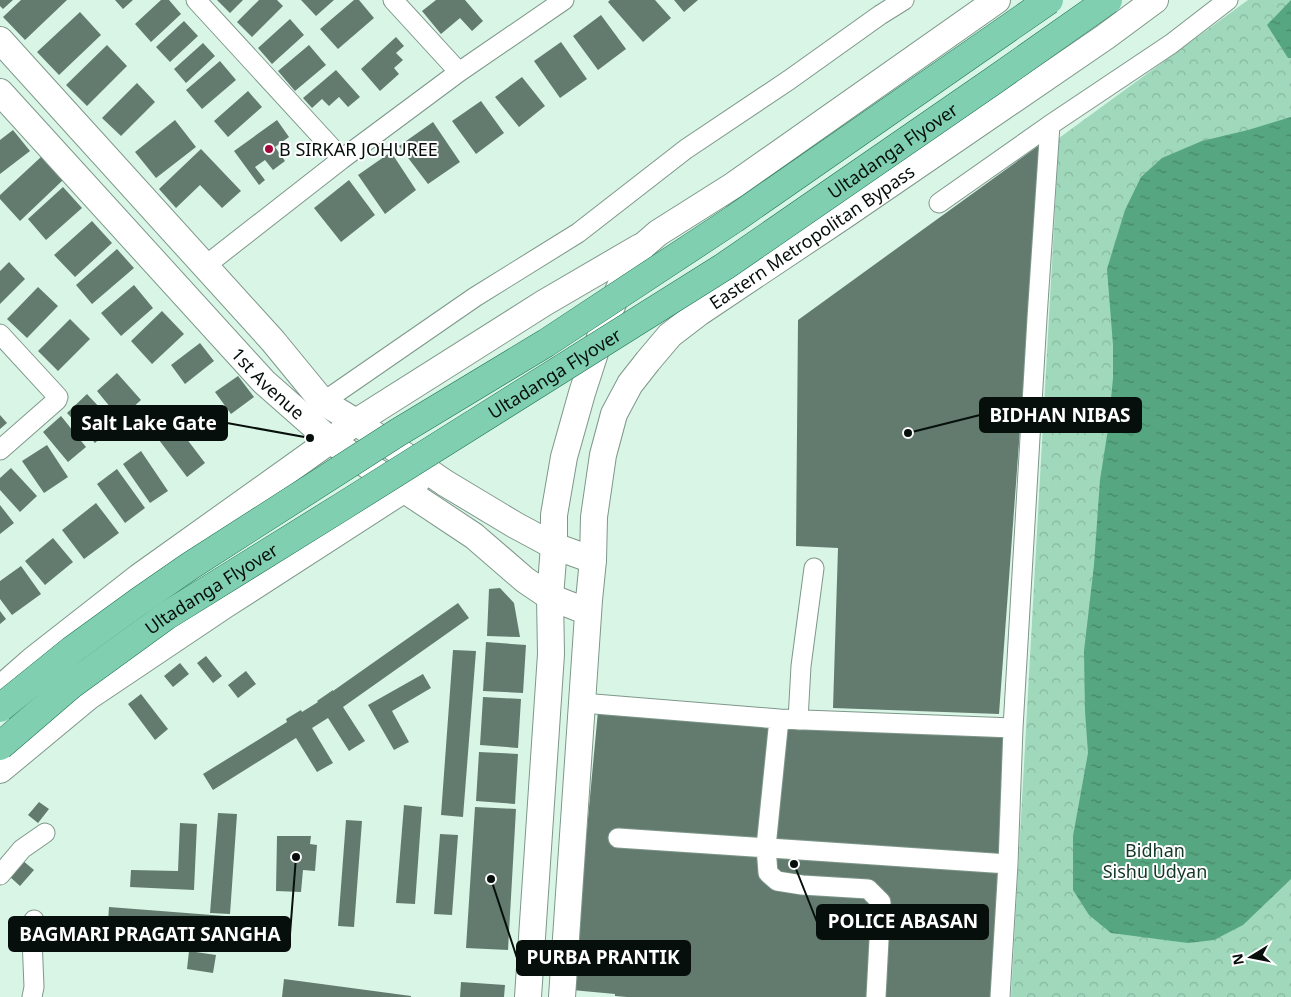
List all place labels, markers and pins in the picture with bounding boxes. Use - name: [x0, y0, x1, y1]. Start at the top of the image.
- place label: B SIRKAR JOHUREE: [279, 137, 438, 161]
- marker: B SIRKAR JOHUREE: [263, 143, 275, 155]
- callout: BIDHAN NIBAS: [980, 398, 1141, 432]
- callout: Salt Lake Gate: [72, 406, 227, 440]
- callout: POLICE ABASAN: [817, 905, 988, 939]
- callout: BAGMARI PRAGATI SANGHA: [9, 917, 290, 951]
- callout: PURBA PRANTIK: [517, 941, 690, 975]

